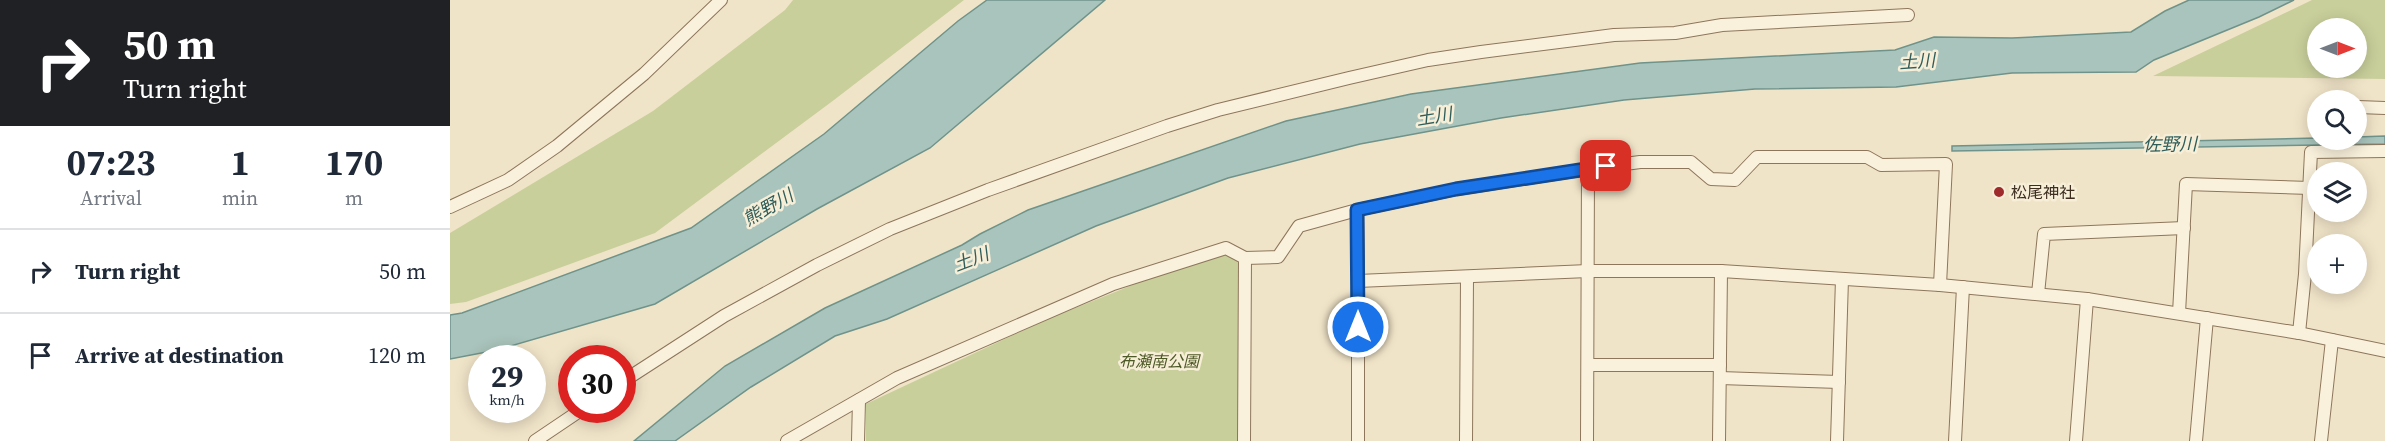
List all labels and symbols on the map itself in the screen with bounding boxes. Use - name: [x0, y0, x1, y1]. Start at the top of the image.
- north arrow: [2307, 18, 2367, 78]
- water label: 土川: [1898, 47, 1938, 75]
- water label: 土川: [1414, 101, 1456, 131]
- water label: 佐野川: [2143, 131, 2199, 157]
- pin: [1580, 140, 1631, 191]
- place label: 松尾神社: [2011, 181, 2075, 203]
- water label: 熊野川: [738, 182, 799, 231]
- marker: 松尾神社: [1992, 185, 2006, 199]
- water label: 土川: [950, 240, 994, 277]
- position arrow: [1326, 295, 1390, 359]
- speed limit sign: 30: [558, 345, 636, 423]
- park label: 布瀬南公園: [1119, 350, 1201, 372]

